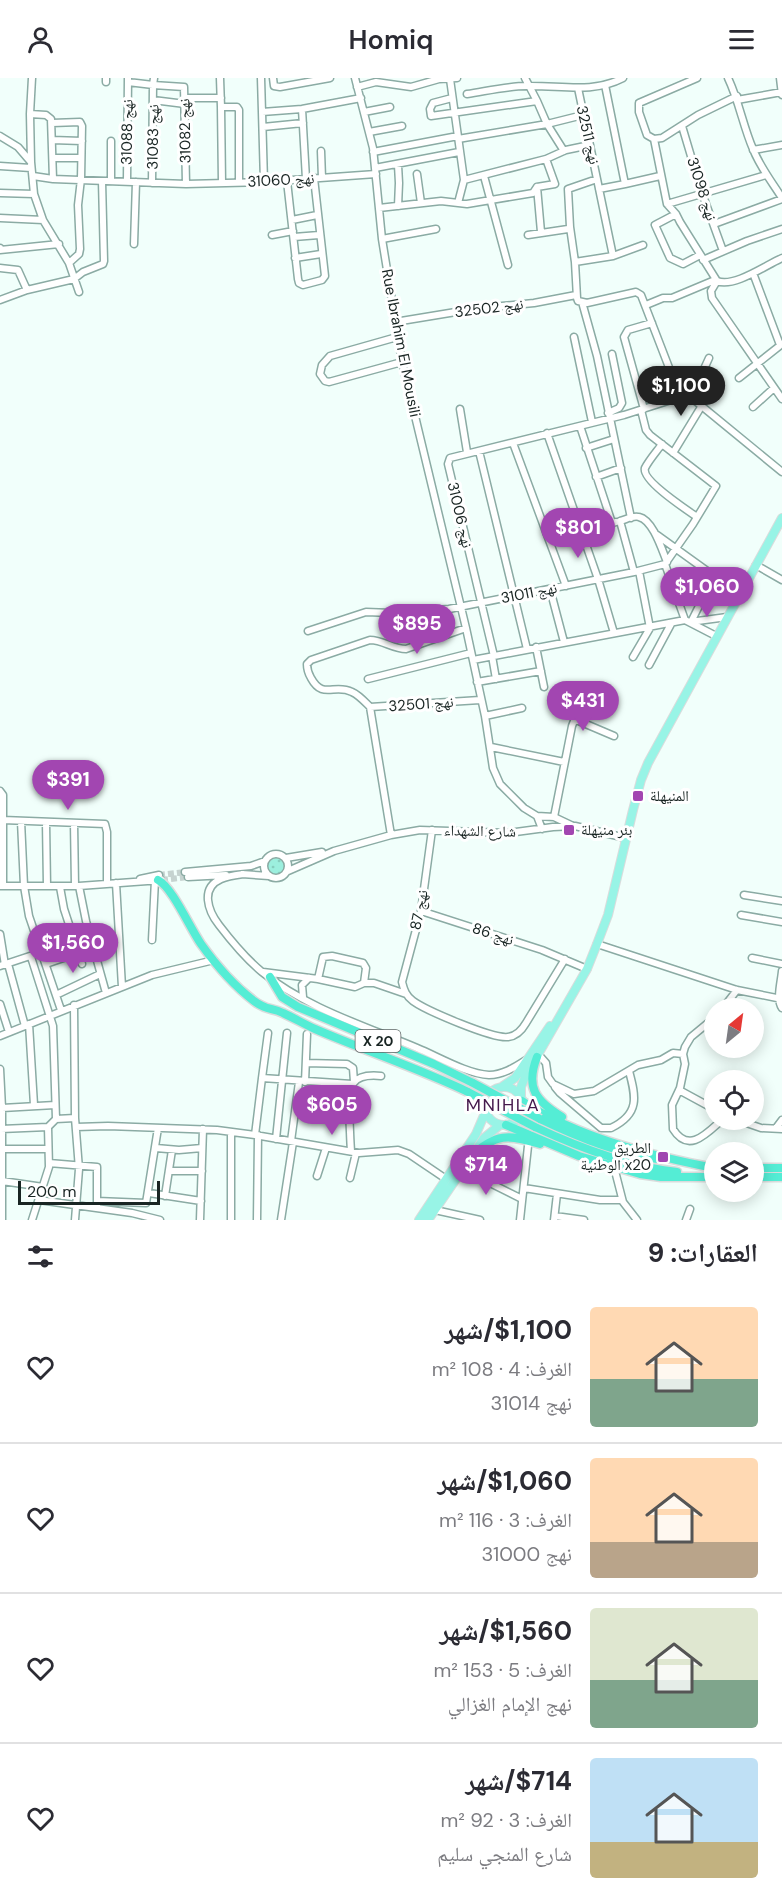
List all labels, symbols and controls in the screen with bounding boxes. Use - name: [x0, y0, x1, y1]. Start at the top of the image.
- text: Homiq: [349, 22, 433, 57]
- icon: person: [24, 23, 57, 56]
- icon: menu: [725, 23, 758, 56]
- street label: نهج 31082: [174, 98, 196, 164]
- street label: نهج 31088: [116, 99, 138, 165]
- street label: نهج 31083: [142, 104, 164, 170]
- street label: نهج 32511: [572, 104, 604, 166]
- street label: نهج 31098: [682, 155, 722, 223]
- street label: نهج 31060: [247, 168, 315, 192]
- street label: Rue Ibrahim El Mousili: [377, 267, 425, 419]
- street label: نهج 32502: [453, 294, 525, 322]
- pin: $1,100: [632, 366, 730, 417]
- text: $1,100: [651, 372, 711, 398]
- street label: نهج 31006: [443, 480, 477, 550]
- pin: $801: [542, 508, 614, 559]
- text: $801: [555, 514, 601, 540]
- pin: $1,060: [658, 567, 756, 618]
- text: $1,060: [674, 573, 740, 599]
- street label: نهج 31011: [499, 578, 559, 608]
- pin: $895: [381, 604, 453, 655]
- text: $895: [392, 610, 442, 636]
- pin: $431: [547, 681, 619, 732]
- text: $431: [561, 687, 605, 713]
- street label: نهج 32501: [388, 692, 454, 716]
- pin: $391: [32, 760, 104, 811]
- text: $391: [46, 766, 90, 792]
- place label: المنيهلة: [650, 786, 689, 806]
- marker: المنيهلة: [631, 789, 645, 803]
- street label: شارع الشهداء: [444, 820, 516, 842]
- place label: بئر منيهلة: [581, 820, 632, 840]
- marker: بئر منيهلة: [562, 823, 576, 837]
- street label: نهج 87: [405, 888, 433, 932]
- street label: نهج 86: [470, 918, 516, 950]
- pin: $1,560: [24, 923, 122, 974]
- text: $1,560: [41, 929, 105, 955]
- north arrow: [704, 998, 764, 1058]
- map controls: [704, 998, 764, 1202]
- road number: X 20: [356, 1030, 400, 1052]
- button: locate: [704, 1070, 764, 1130]
- pin: $605: [296, 1085, 368, 1136]
- text: $605: [306, 1091, 358, 1117]
- district label: MNIHLA: [466, 1093, 540, 1117]
- place label: الطريق الوطنية x20: [581, 1138, 651, 1175]
- button: layers: [704, 1142, 764, 1202]
- pin: $714: [450, 1145, 522, 1196]
- marker: الطريق الوطنية x20: [656, 1150, 670, 1164]
- text: $714: [464, 1151, 508, 1177]
- scale bar: [18, 1178, 160, 1206]
- text: 200 m: [27, 1181, 76, 1202]
- text: العقارات: 9: [648, 1236, 758, 1270]
- icon: filters: [24, 1240, 57, 1273]
- text: $1,100/شهر: [444, 1313, 572, 1347]
- icon: home: [638, 1331, 710, 1403]
- icon: heart: [24, 1351, 57, 1384]
- text: الغرف: 4 · 108 m²: [432, 1356, 572, 1382]
- text: نهج 31014: [490, 1390, 572, 1416]
- text: $1,060/شهر: [437, 1464, 572, 1498]
- icon: home: [638, 1482, 710, 1554]
- icon: heart: [24, 1502, 57, 1535]
- text: الغرف: 3 · 116 m²: [439, 1507, 572, 1533]
- text: نهج 31000: [481, 1541, 572, 1567]
- text: $1,560/شهر: [440, 1614, 572, 1648]
- icon: home: [638, 1632, 710, 1704]
- icon: heart: [24, 1652, 57, 1685]
- text: الغرف: 5 · 153 m²: [433, 1657, 572, 1683]
- text: نهج الإمام الغزالي: [448, 1691, 572, 1717]
- text: $714/شهر: [466, 1764, 572, 1798]
- icon: home: [638, 1782, 710, 1854]
- icon: heart: [24, 1802, 57, 1835]
- text: الغرف: 3 · 92 m²: [440, 1807, 572, 1833]
- text: شارع المنجي سليم: [437, 1841, 572, 1867]

